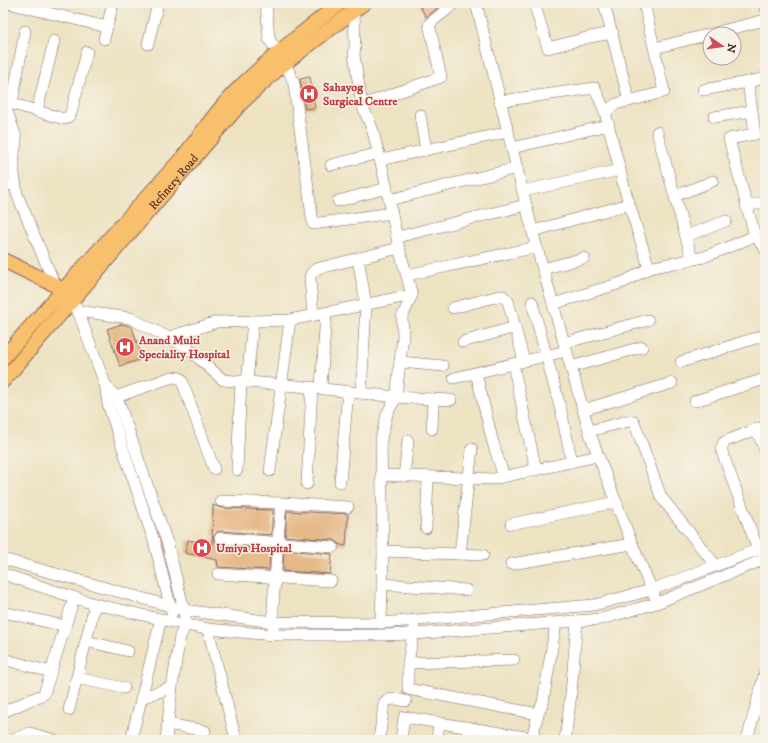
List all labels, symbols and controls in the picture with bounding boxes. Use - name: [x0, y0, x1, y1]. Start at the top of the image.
- north arrow: [702, 26, 742, 66]
- text: N: [723, 42, 739, 54]
- place label: Sahayog Surgical Centre: [323, 80, 397, 109]
- hospital icon: Sahayog Surgical Centre: [298, 83, 320, 105]
- street label: Refinery Road: [146, 151, 202, 213]
- place label: Anand Multi Speciality Hospital: [138, 333, 230, 362]
- hospital icon: Anand Multi Speciality Hospital: [114, 336, 136, 358]
- hospital icon: Umiya Hospital: [191, 537, 213, 559]
- place label: Umiya Hospital: [216, 541, 292, 556]

